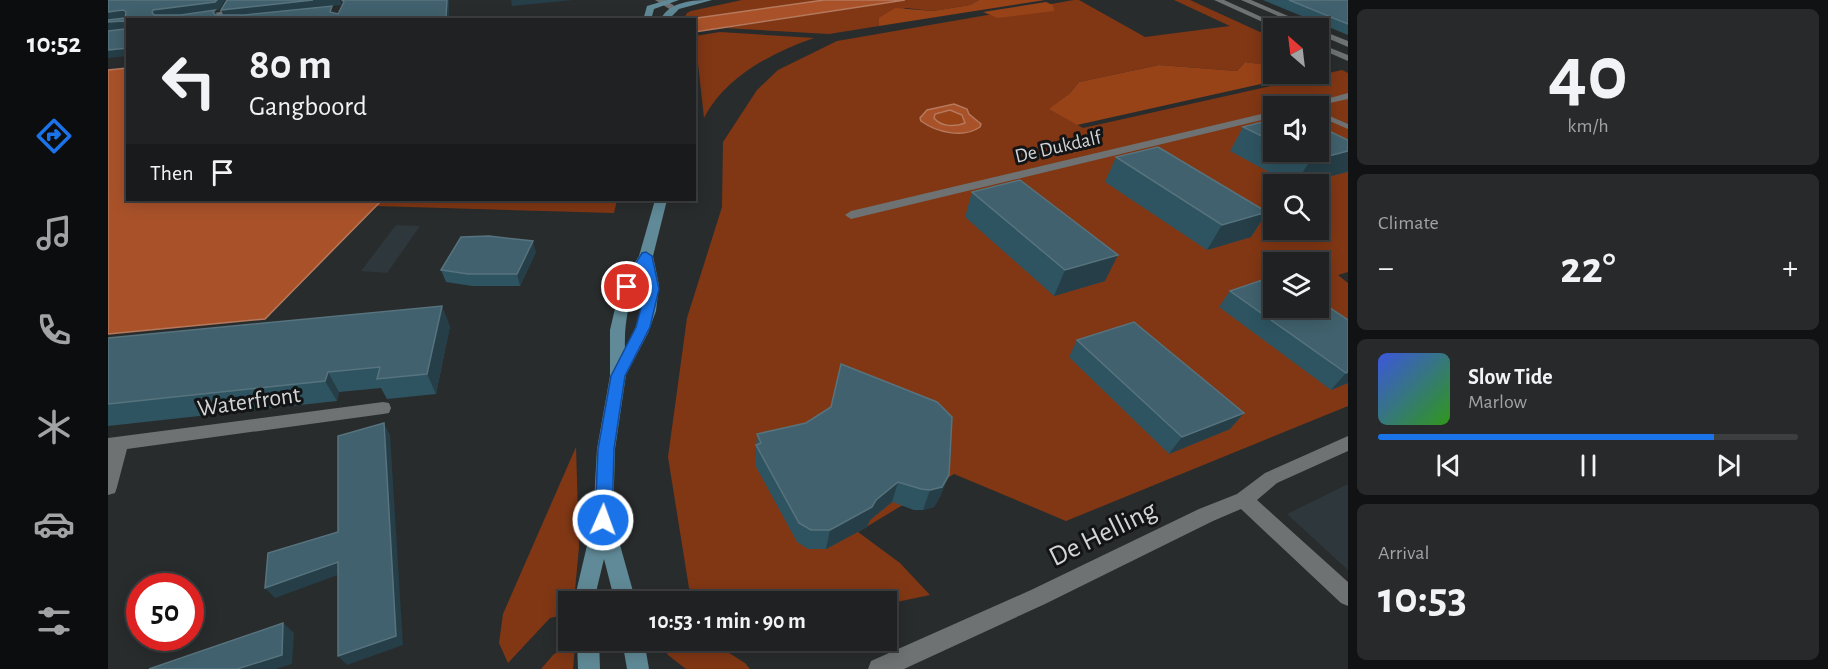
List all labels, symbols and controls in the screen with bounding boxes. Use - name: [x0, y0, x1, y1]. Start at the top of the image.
- north arrow: [1263, 18, 1329, 84]
- map controls: [1263, 18, 1329, 318]
- text: 10:52: [27, 30, 81, 57]
- text: 40: [1548, 36, 1628, 114]
- icon: left: [150, 42, 228, 120]
- text: 80 m: [249, 44, 332, 86]
- text: Gangboord: [249, 93, 367, 120]
- button: sound: [1263, 96, 1329, 162]
- icon: directions: [33, 115, 75, 157]
- text: km/h: [1567, 116, 1609, 136]
- street label: De Dukdalf: [1013, 127, 1104, 167]
- icon: arrive: [206, 156, 239, 189]
- text: Then: [150, 162, 194, 184]
- button: search: [1263, 174, 1329, 240]
- icon: music: [33, 212, 75, 254]
- text: Climate: [1378, 213, 1439, 233]
- text: 22°: [1560, 246, 1616, 291]
- button: layers: [1263, 252, 1329, 318]
- text: −: [1378, 252, 1394, 285]
- text: +: [1782, 252, 1798, 285]
- pin: [601, 261, 652, 312]
- icon: arrive: [610, 270, 643, 303]
- icon: phone: [33, 309, 75, 351]
- text: Slow Tide: [1468, 366, 1553, 388]
- street label: Waterfront: [196, 383, 302, 421]
- text: Marlow: [1468, 392, 1527, 412]
- icon: climate: [33, 406, 75, 448]
- icon: previous: [1432, 449, 1465, 482]
- icon: pause: [1572, 449, 1605, 482]
- icon: next: [1712, 449, 1745, 482]
- position arrow: [571, 488, 635, 552]
- street label: De Helling: [1045, 496, 1162, 572]
- icon: car: [33, 503, 75, 545]
- text: Arrival: [1378, 543, 1429, 563]
- speed limit sign: 50: [126, 573, 204, 651]
- text: 10:53: [1378, 576, 1467, 621]
- icon: filters: [33, 600, 75, 642]
- text: 10:53 · 1 min · 90 m: [649, 610, 806, 632]

